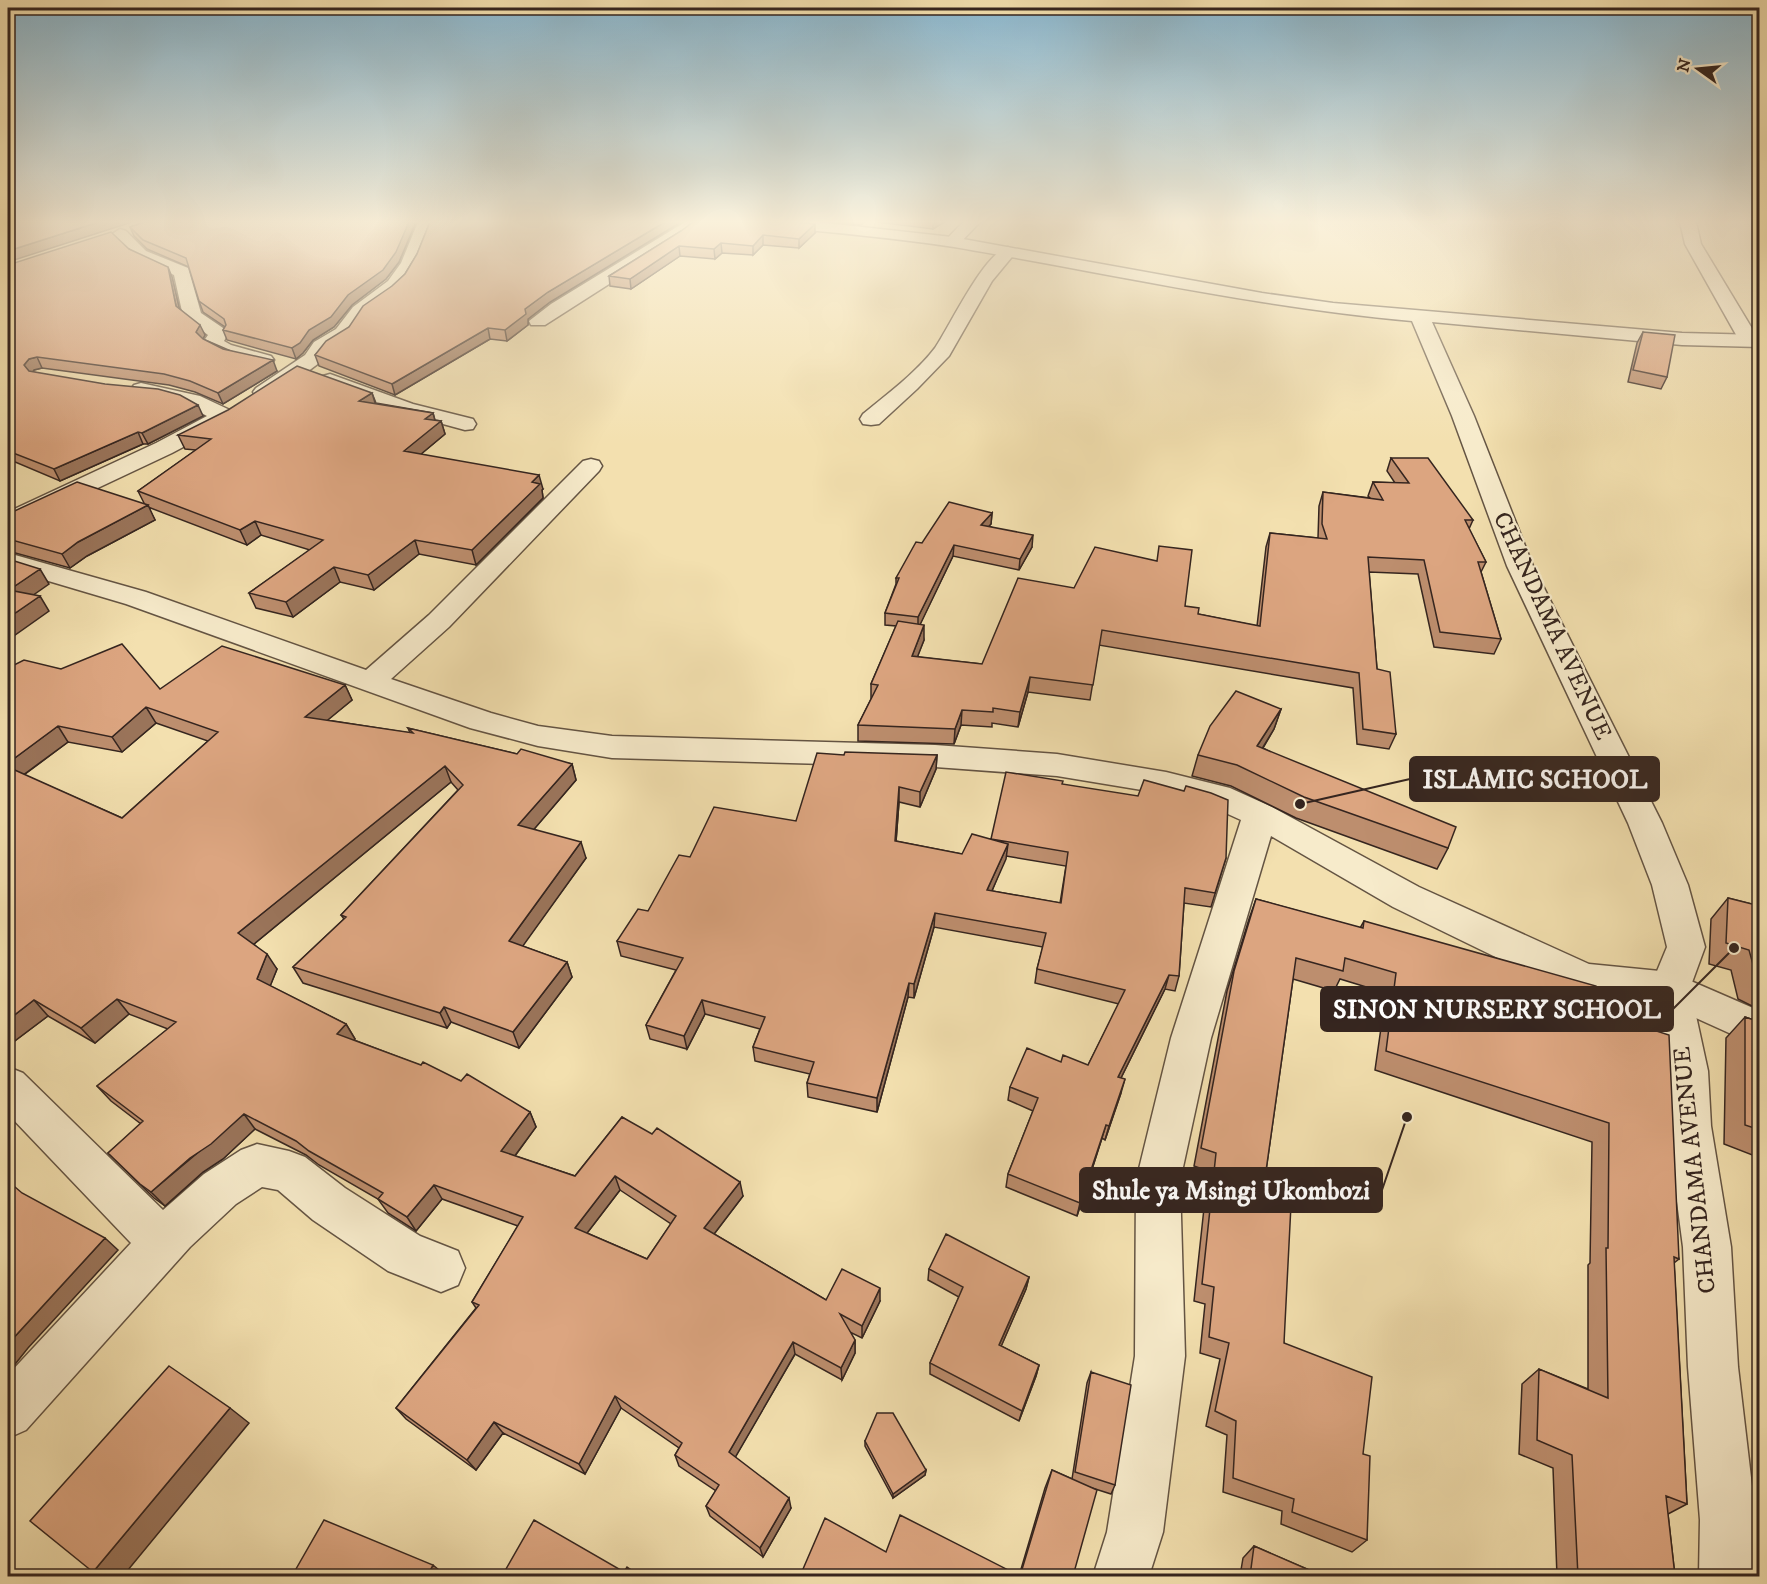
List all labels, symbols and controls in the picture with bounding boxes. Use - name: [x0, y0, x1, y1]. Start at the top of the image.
- north arrow: [1668, 39, 1728, 99]
- text: N: [1673, 56, 1696, 74]
- street label: CHANDAMA AVENUE: [1486, 507, 1618, 745]
- callout: ISLAMIC SCHOOL: [1410, 757, 1659, 801]
- text: ISLAMIC SCHOOL: [1423, 764, 1648, 797]
- callout: SINON NURSERY SCHOOL: [1321, 987, 1673, 1031]
- text: SINON NURSERY SCHOOL: [1333, 994, 1661, 1027]
- street label: CHANDAMA AVENUE: [1667, 1045, 1723, 1295]
- callout: Shule ya Msingi Ukombozi: [1080, 1168, 1382, 1212]
- text: Shule ya Msingi Ukombozi: [1092, 1175, 1370, 1208]

